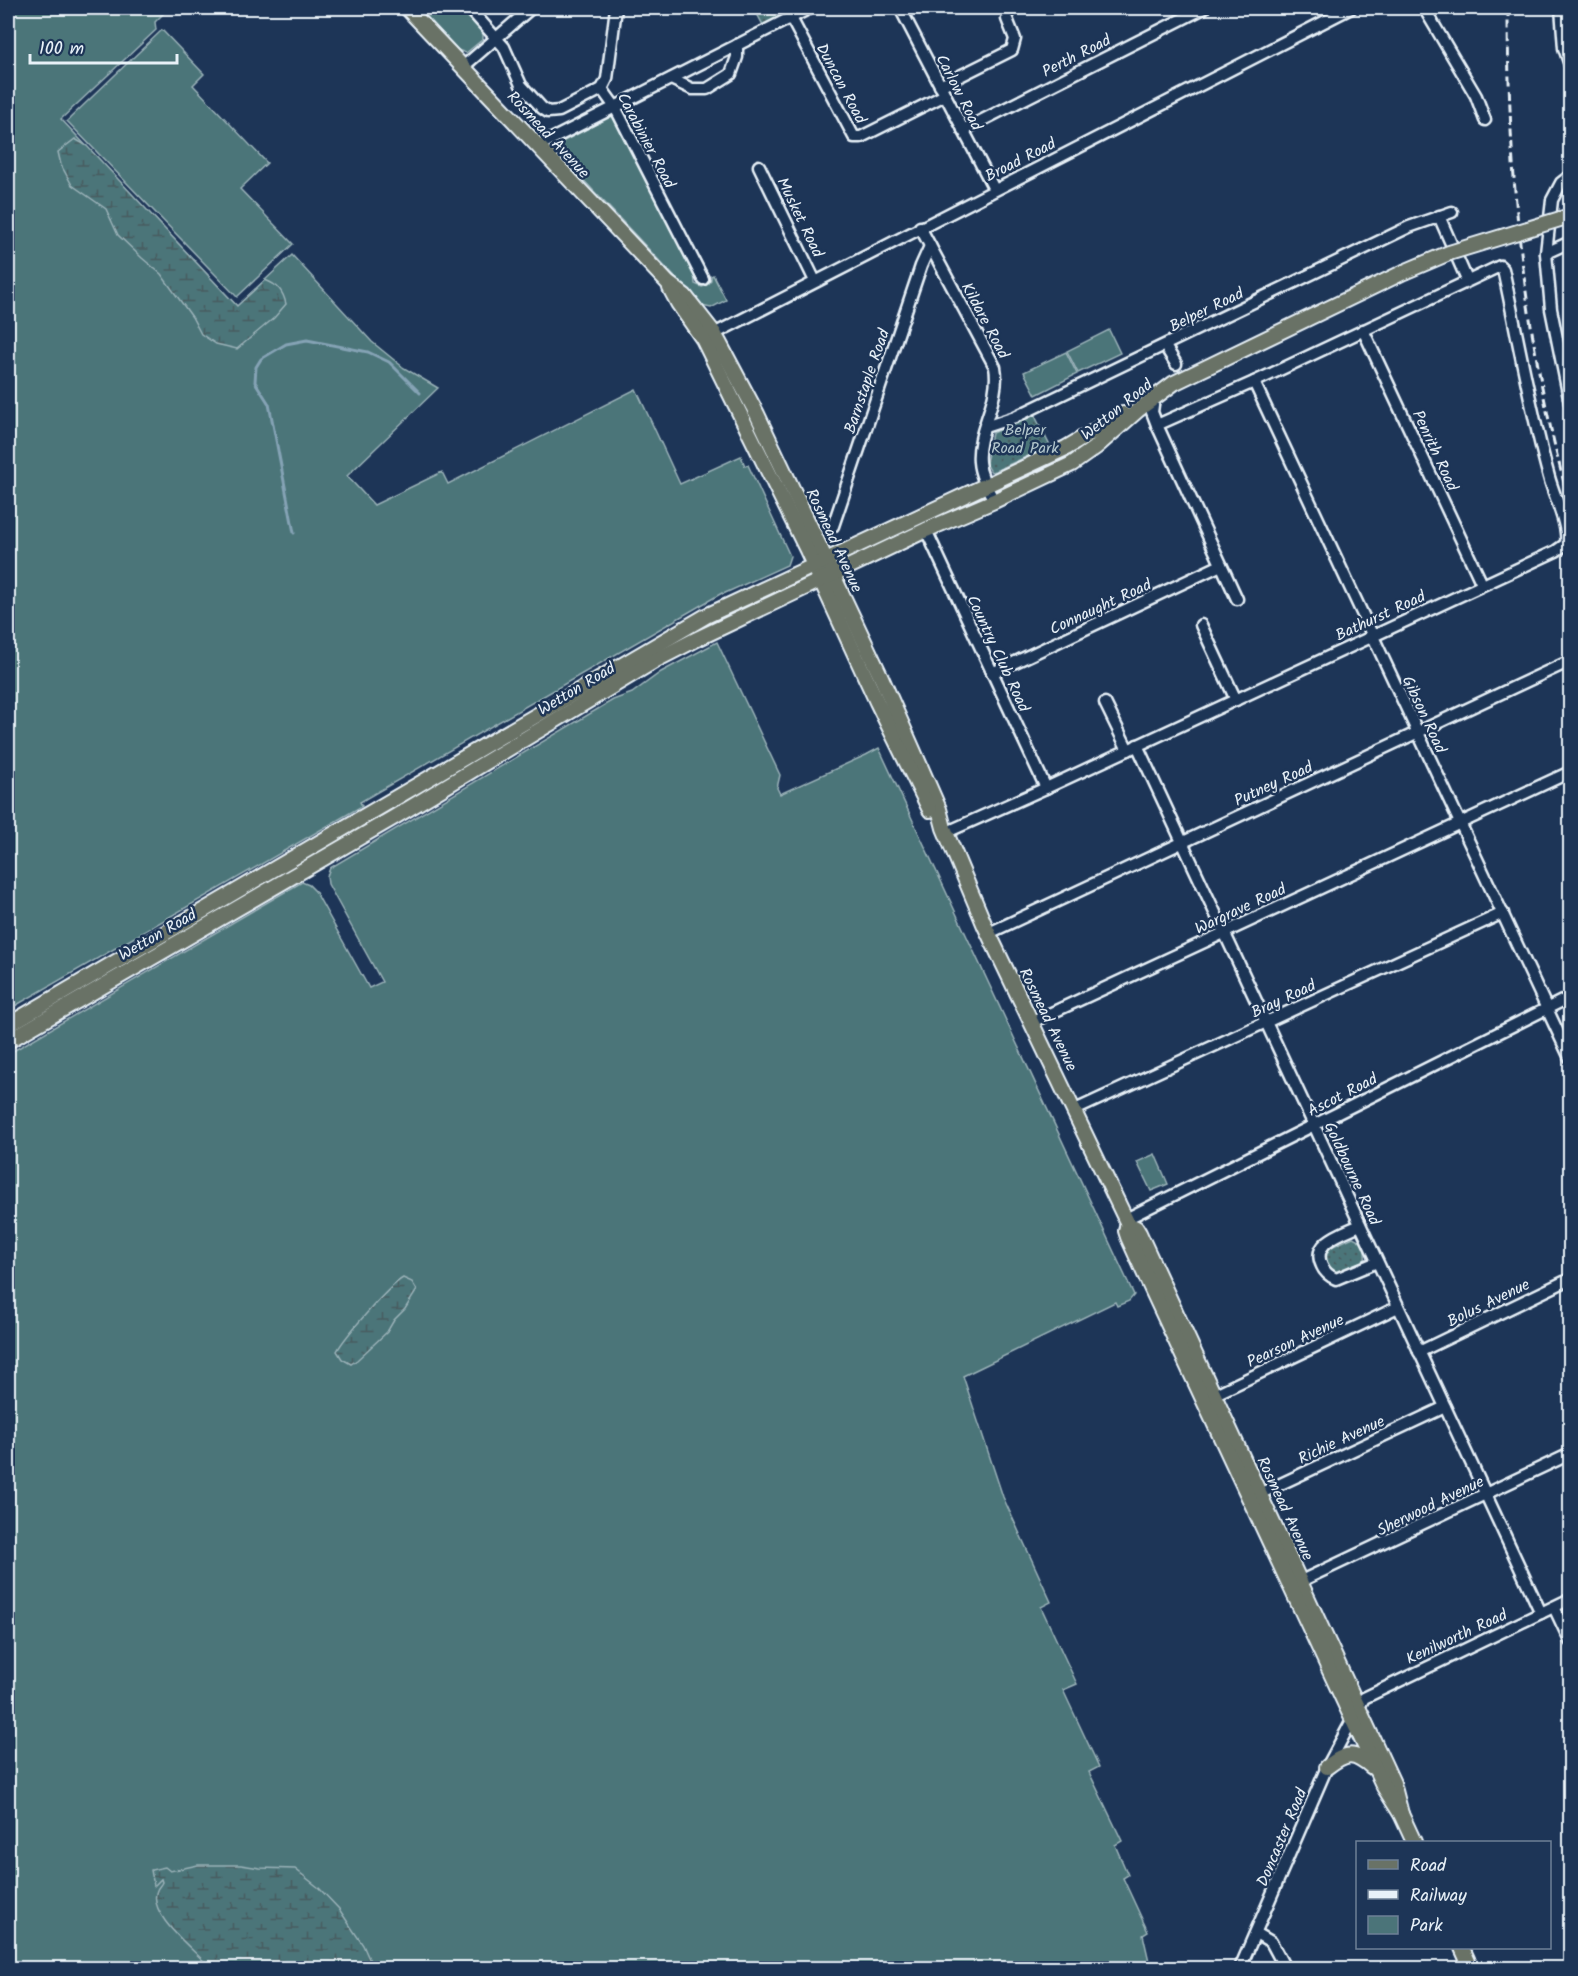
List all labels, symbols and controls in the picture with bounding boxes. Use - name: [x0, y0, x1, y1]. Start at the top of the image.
- scale bar: [30, 27, 177, 65]
- street label: Perth Road: [1038, 28, 1116, 84]
- text: 100 m: [39, 35, 84, 64]
- street label: Duncan Road: [809, 39, 873, 129]
- street label: Carlow Road: [929, 50, 989, 136]
- street label: Rosmead Avenue: [500, 85, 595, 185]
- street label: Carabinier Road: [610, 88, 682, 194]
- street label: Broad Road: [981, 131, 1061, 189]
- street label: Musket Road: [769, 173, 830, 263]
- street label: Kildare Road: [954, 278, 1016, 364]
- street label: Belper Road: [1165, 281, 1249, 339]
- street label: Barnstaple Road: [838, 325, 897, 437]
- street label: Wetton Road: [1076, 373, 1159, 447]
- street label: Penrith Road: [1405, 406, 1465, 496]
- park label: Belper Road Park: [991, 418, 1059, 461]
- street label: Rosmead Avenue: [799, 484, 869, 597]
- street label: Connaught Road: [1046, 572, 1157, 642]
- street label: Bathurst Road: [1331, 584, 1431, 648]
- street label: Country Club Road: [960, 591, 1036, 717]
- street label: Wetton Road: [533, 656, 621, 722]
- street label: Gibson Road: [1395, 672, 1453, 758]
- street label: Putney Road: [1230, 755, 1318, 814]
- street label: Wargrave Road: [1191, 877, 1291, 941]
- street label: Wetton Road: [114, 902, 202, 968]
- street label: Rosmead Avenue: [1012, 964, 1084, 1076]
- street label: Bray Road: [1247, 973, 1321, 1025]
- street label: Ascot Road: [1303, 1067, 1383, 1124]
- street label: Goldbourne Road: [1317, 1118, 1387, 1230]
- street label: Bolus Avenue: [1443, 1273, 1534, 1334]
- street label: Pearson Avenue: [1243, 1308, 1348, 1375]
- street label: Richie Avenue: [1294, 1409, 1389, 1471]
- street label: Rosmead Avenue: [1250, 1452, 1320, 1565]
- street label: Sherwood Avenue: [1373, 1470, 1488, 1543]
- street label: Kenilworth Road: [1402, 1602, 1512, 1672]
- street label: Doncaster Road: [1250, 1784, 1315, 1891]
- legend: [1356, 1841, 1551, 1949]
- text: Road: [1410, 1852, 1447, 1881]
- text: Railway: [1410, 1882, 1467, 1911]
- text: Park: [1410, 1912, 1443, 1941]

